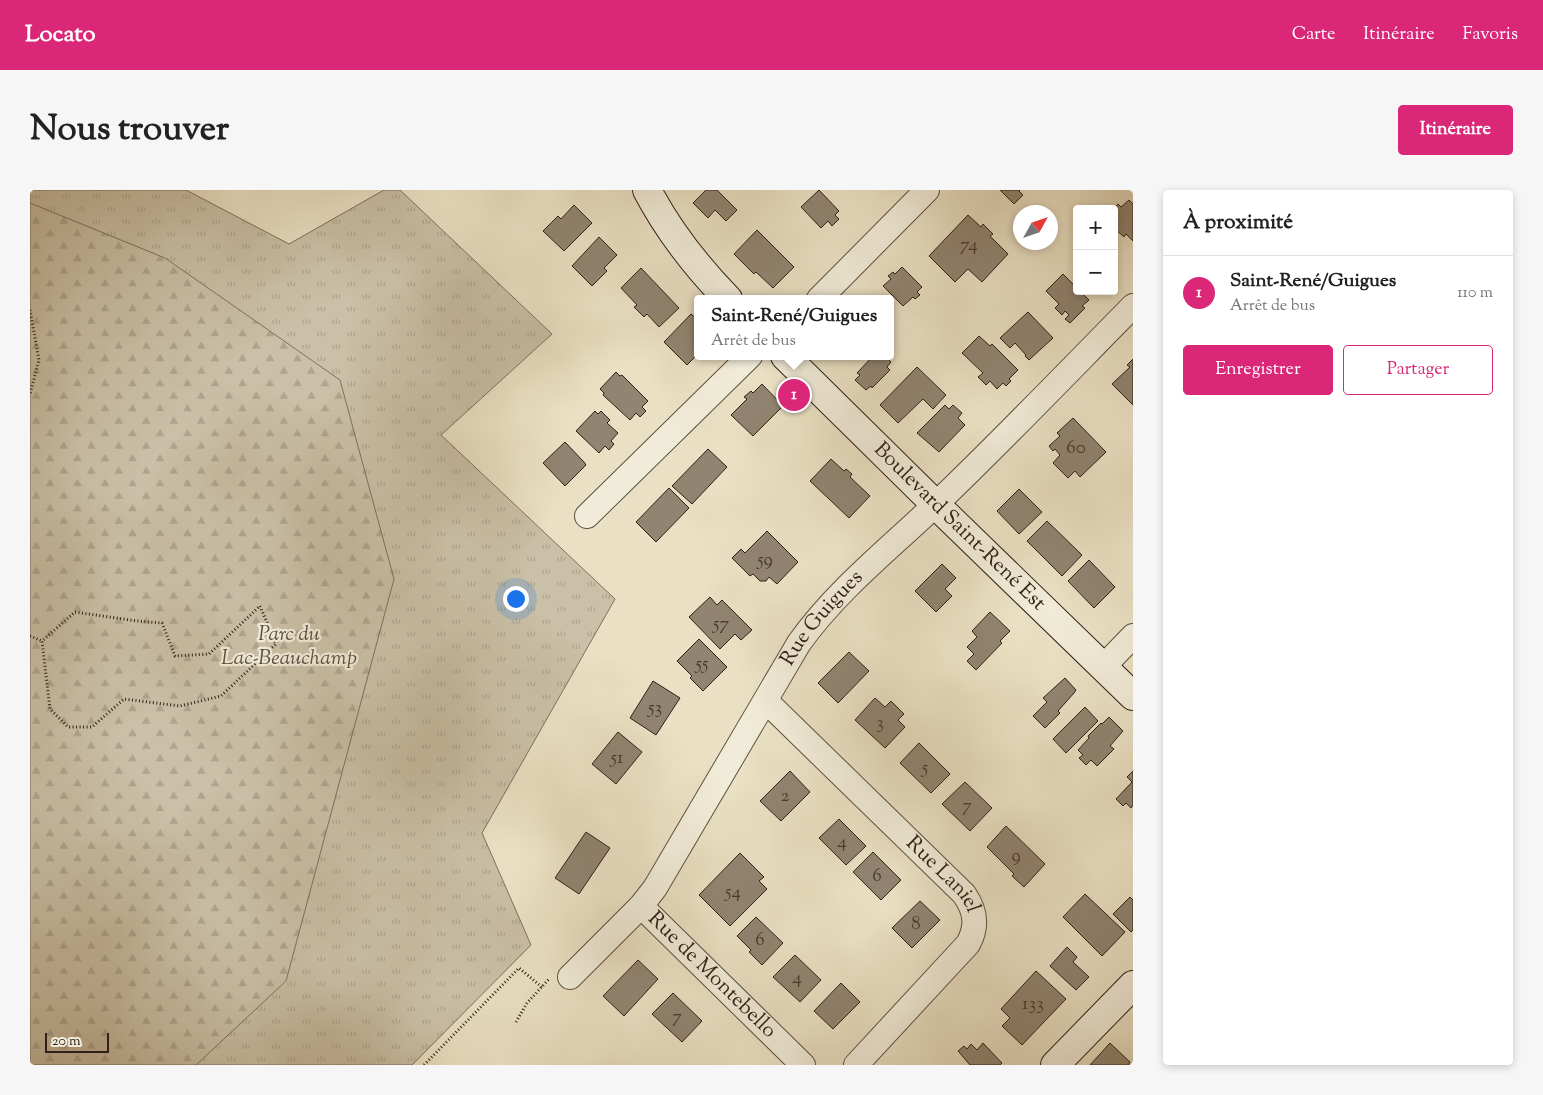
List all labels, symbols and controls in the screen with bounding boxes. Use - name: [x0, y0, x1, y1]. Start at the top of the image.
- text: Locato: [25, 18, 96, 52]
- text: Carte: [1292, 22, 1335, 48]
- text: Itinéraire: [1363, 22, 1435, 48]
- text: Favoris: [1463, 22, 1518, 48]
- text: Nous trouver: [30, 105, 229, 156]
- button: Itinéraire: [1398, 105, 1513, 155]
- north arrow: [1013, 205, 1058, 250]
- map controls: [1073, 205, 1118, 295]
- button: +: [1073, 205, 1118, 250]
- text: À proximité: [1183, 208, 1293, 238]
- house number: 74: [960, 232, 978, 259]
- button: −: [1073, 250, 1118, 295]
- text: Saint-René/Guigues: [1230, 268, 1396, 295]
- text: 1: [1196, 282, 1202, 305]
- text: 110 m: [1457, 282, 1493, 305]
- popup: [694, 295, 894, 360]
- text: Arrêt de bus: [1230, 295, 1315, 318]
- text: Saint-René/Guigues: [711, 303, 877, 330]
- text: Arrêt de bus: [711, 330, 796, 353]
- button: Enregistrer: [1183, 345, 1333, 395]
- button: Partager: [1343, 345, 1493, 395]
- pin: 1: [778, 376, 810, 414]
- house number: 60: [1066, 435, 1086, 462]
- street label: Boulevard Saint-René Est: [866, 436, 1052, 618]
- house number: 59: [756, 547, 773, 574]
- street label: Rue Guigues: [774, 564, 870, 672]
- your location: [503, 586, 529, 612]
- house number: 57: [712, 611, 729, 638]
- park label: Parc du Lac-Beauchamp: [221, 620, 357, 674]
- house number: 55: [694, 651, 709, 678]
- house number: 53: [647, 695, 662, 722]
- house number: 3: [876, 710, 884, 737]
- house number: 51: [610, 745, 624, 772]
- house number: 5: [921, 755, 929, 782]
- house number: 2: [781, 783, 790, 810]
- house number: 7: [962, 793, 972, 820]
- house number: 4: [837, 829, 847, 856]
- street label: Rue Laniel: [898, 829, 987, 917]
- house number: 9: [1011, 843, 1021, 870]
- house number: 6: [872, 863, 882, 890]
- house number: 54: [724, 879, 741, 906]
- street label: Rue de Montebello: [640, 905, 783, 1046]
- house number: 8: [911, 911, 921, 938]
- house number: 6: [755, 927, 765, 954]
- house number: 4: [792, 965, 802, 992]
- house number: 133: [1022, 991, 1044, 1018]
- house number: 7: [672, 1004, 682, 1031]
- scale bar: [45, 1030, 109, 1053]
- text: 20 m: [52, 1032, 81, 1052]

